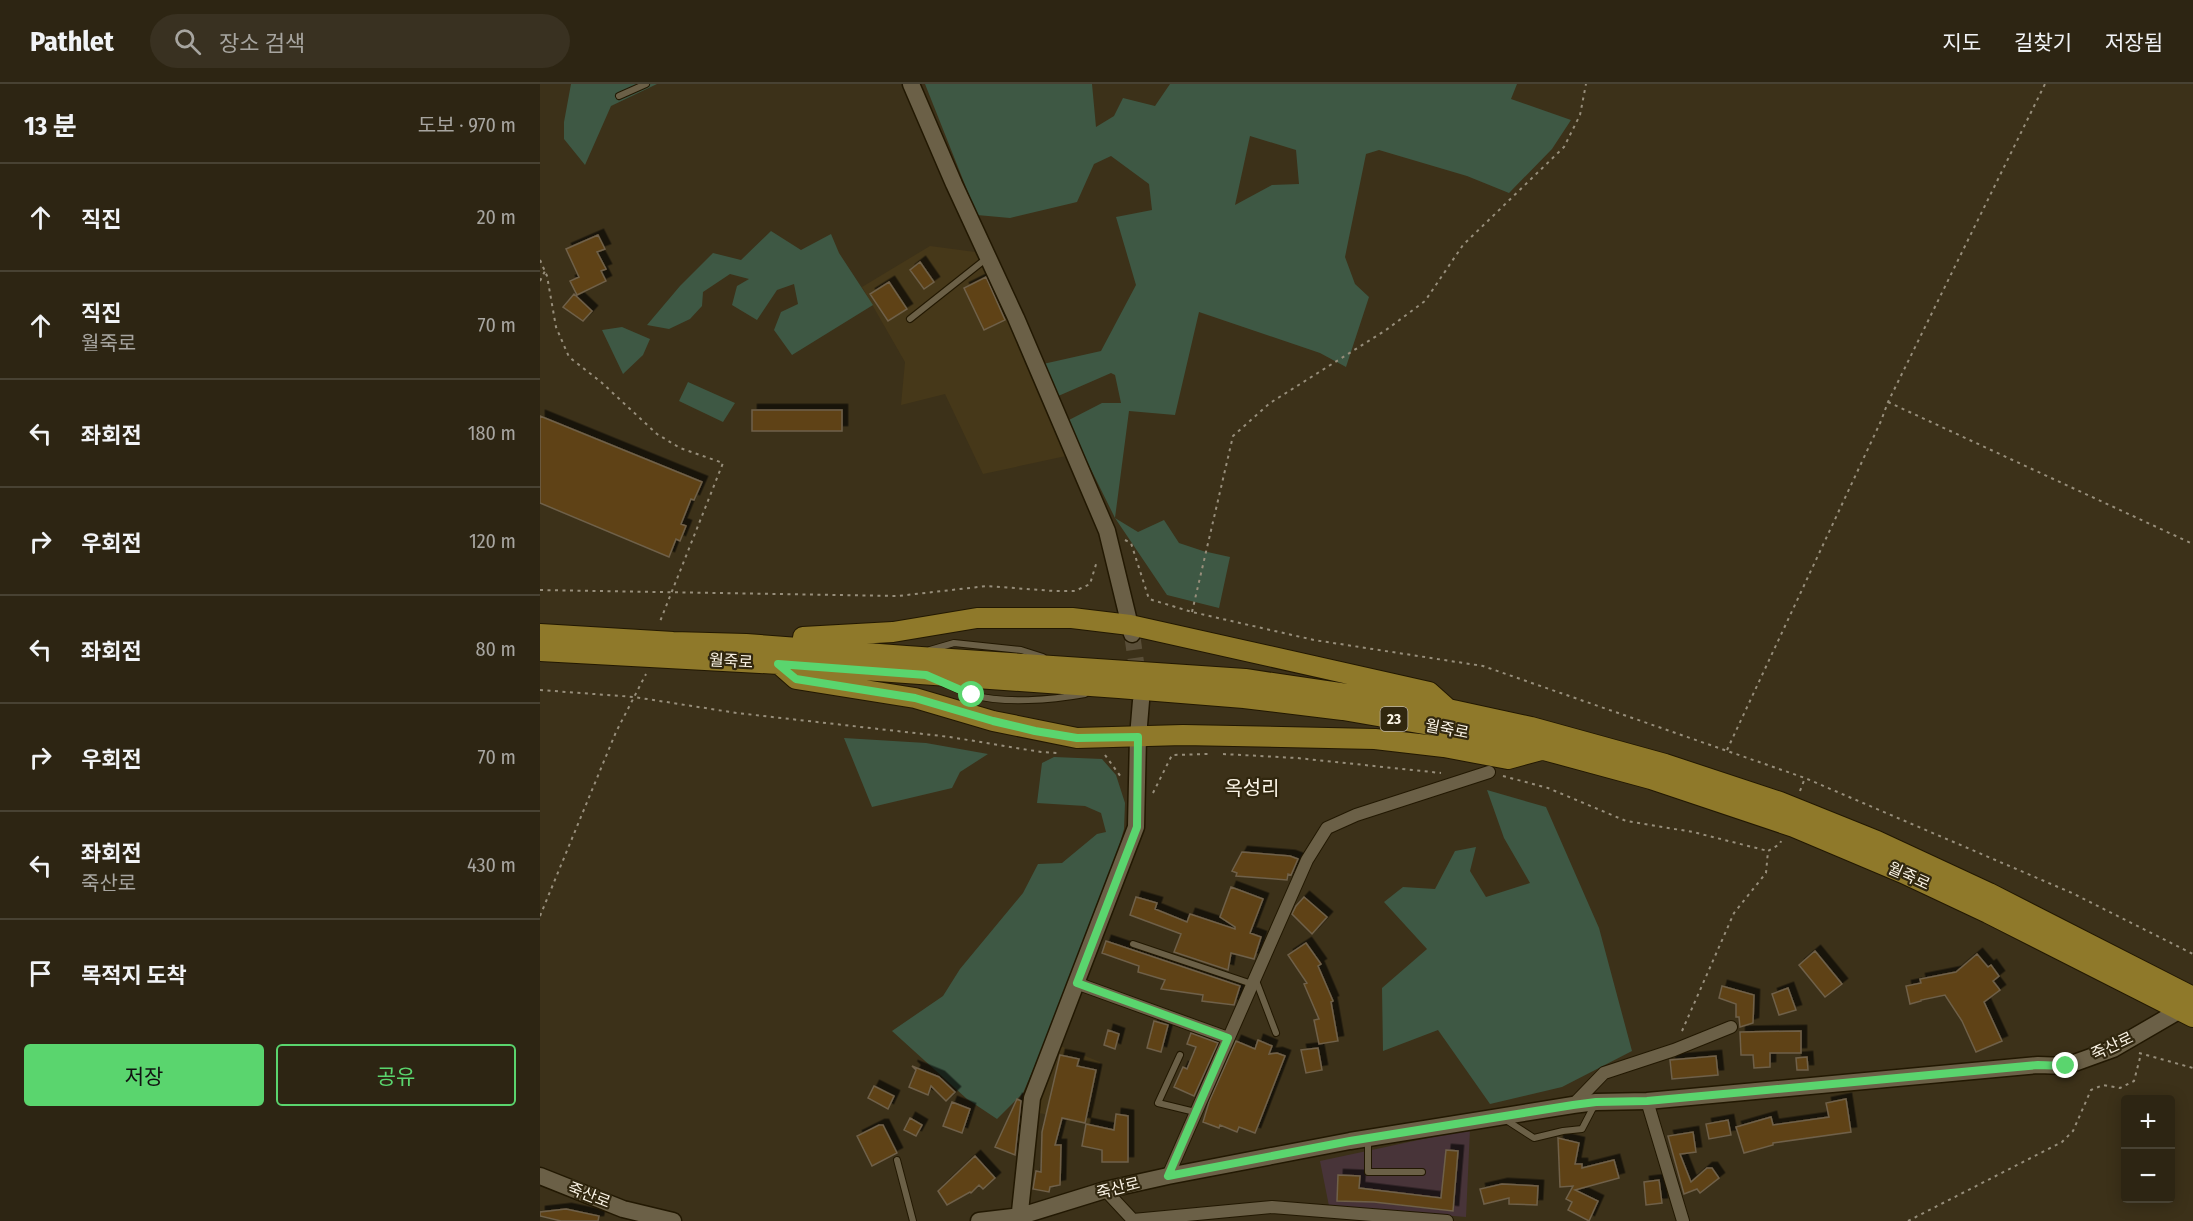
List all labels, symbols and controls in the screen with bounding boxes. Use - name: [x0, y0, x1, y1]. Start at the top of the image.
- search box: [150, 14, 570, 68]
- text: Pathlet: [30, 25, 114, 58]
- icon: search: [171, 25, 204, 58]
- text: 장소 검색: [219, 30, 305, 57]
- text: 지도: [1942, 30, 1981, 56]
- text: 길찾기: [2014, 30, 2072, 56]
- text: 저장됨: [2105, 30, 2163, 56]
- text: 13 분: [24, 111, 77, 142]
- text: 도보 · 970 m: [418, 113, 516, 137]
- icon: ahead: [24, 201, 57, 234]
- text: 20 m: [477, 205, 516, 229]
- text: 직진: [81, 206, 121, 233]
- text: 직진: [81, 300, 121, 327]
- icon: ahead: [24, 309, 57, 342]
- text: 70 m: [478, 313, 516, 337]
- text: 월죽로: [81, 331, 136, 355]
- icon: left: [24, 417, 57, 450]
- text: 180 m: [468, 421, 516, 445]
- text: 좌회전: [81, 422, 142, 449]
- icon: right: [24, 525, 57, 558]
- text: 120 m: [469, 529, 516, 553]
- text: 우회전: [81, 530, 142, 557]
- icon: left: [24, 633, 57, 666]
- text: 80 m: [476, 637, 516, 661]
- text: 좌회전: [81, 638, 142, 665]
- street label: 월죽로: [708, 650, 754, 672]
- route start: [958, 681, 984, 707]
- road number: 23: [1380, 707, 1408, 731]
- street label: 월죽로: [1424, 715, 1471, 743]
- icon: right: [24, 741, 57, 774]
- text: 70 m: [478, 745, 516, 769]
- text: 우회전: [81, 746, 142, 773]
- district label: 옥성리: [1224, 776, 1280, 800]
- text: 좌회전: [81, 840, 142, 867]
- icon: left: [24, 849, 57, 882]
- text: 430 m: [467, 853, 516, 877]
- street label: 월죽로: [1885, 858, 1933, 894]
- text: 죽산로: [81, 871, 136, 895]
- icon: arrive: [24, 957, 57, 990]
- text: 목적지 도착: [81, 962, 187, 989]
- street label: 죽산로: [2088, 1028, 2136, 1064]
- button: 저장: [24, 1044, 264, 1106]
- button: 공유: [276, 1044, 516, 1106]
- route end: [2052, 1052, 2078, 1078]
- map controls: [2121, 1095, 2175, 1203]
- button: +: [2121, 1095, 2175, 1149]
- button: −: [2121, 1149, 2175, 1203]
- street label: 죽산로: [1094, 1173, 1142, 1203]
- street label: 죽산로: [565, 1178, 613, 1212]

